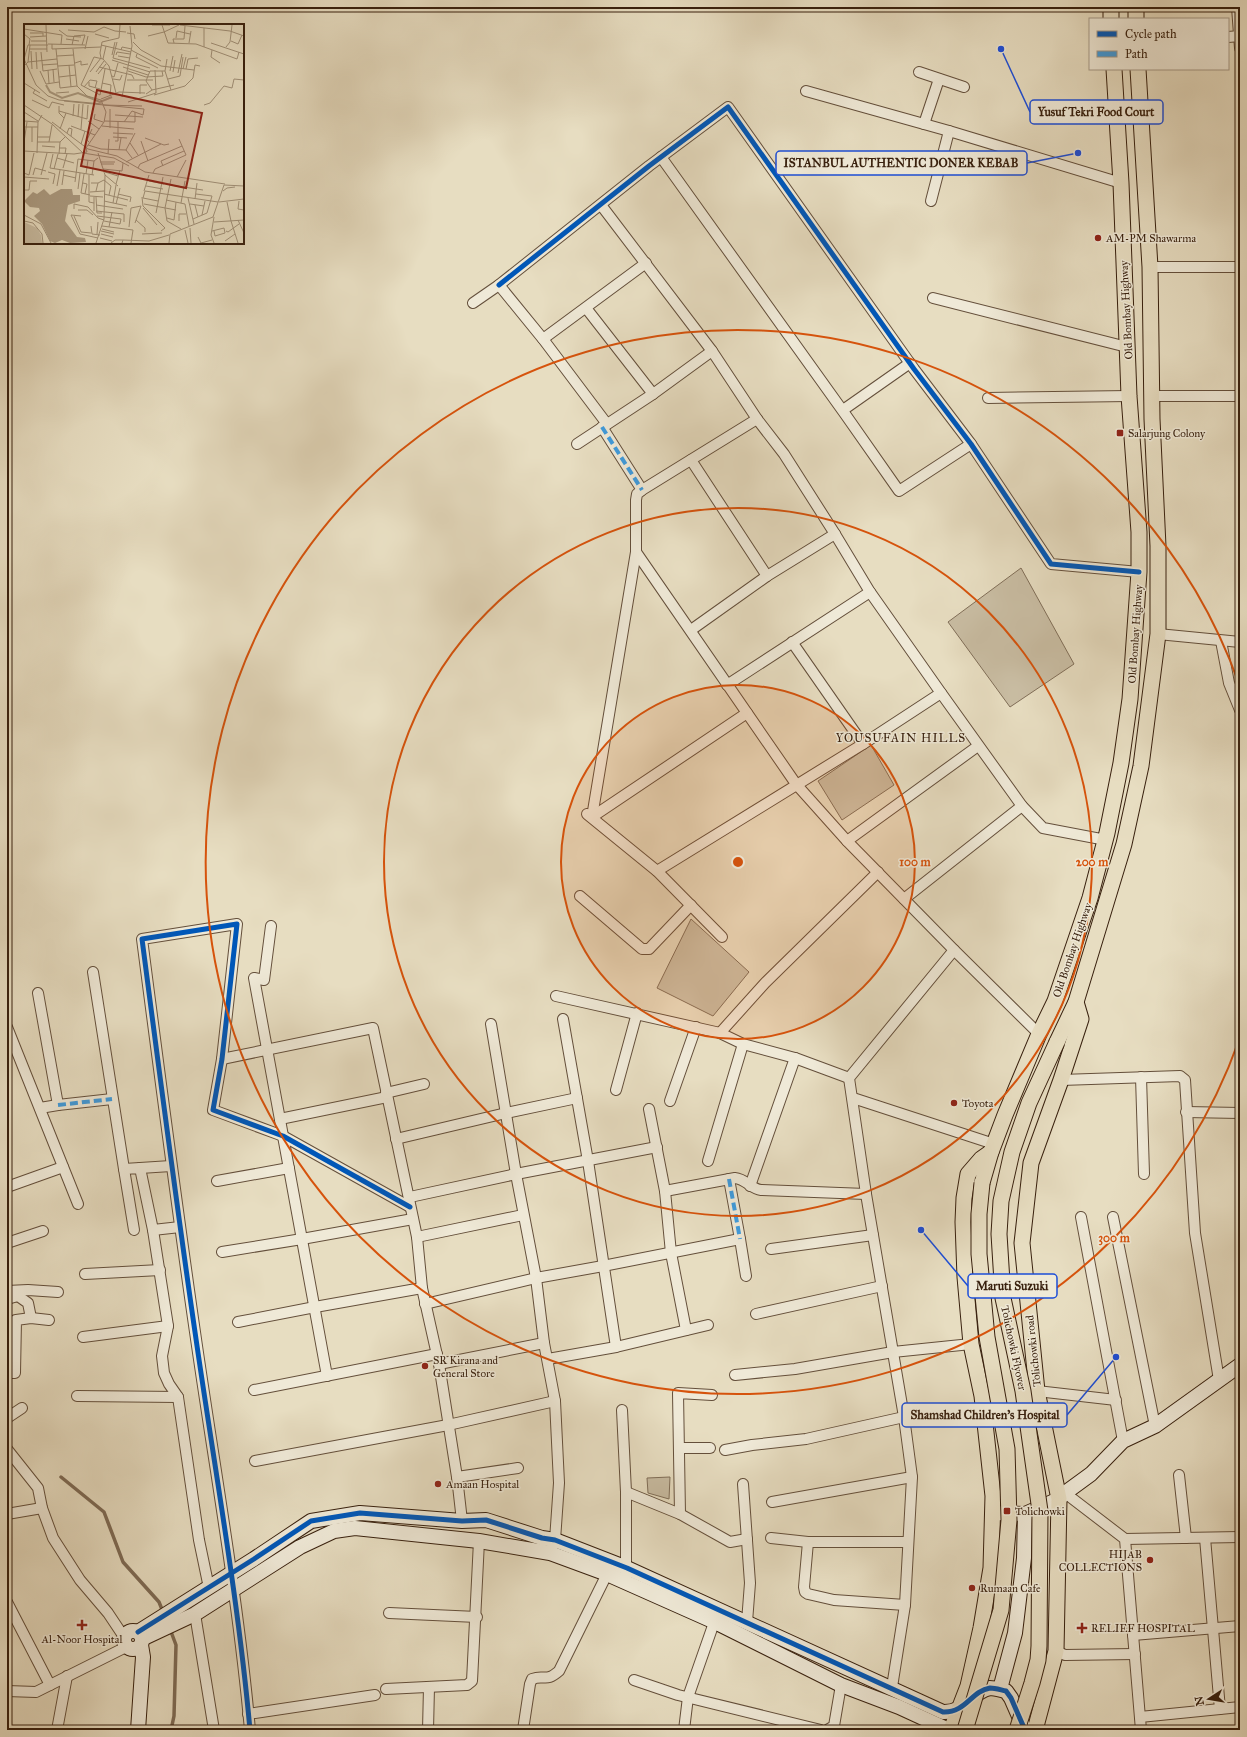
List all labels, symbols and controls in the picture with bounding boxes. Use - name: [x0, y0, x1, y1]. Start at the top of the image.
- legend: [1089, 18, 1229, 70]
- inset map: [24, 24, 244, 244]
- text: Cycle path: [1125, 27, 1177, 41]
- text: Path: [1125, 47, 1148, 61]
- callout: Yusuf Tekri Food Court: [1030, 100, 1163, 124]
- text: Yusuf Tekri Food Court: [1037, 105, 1155, 119]
- callout: ISTANBUL AUTHENTIC DONER KEBAB: [776, 151, 1027, 175]
- text: ISTANBUL AUTHENTIC DONER KEBAB: [784, 156, 1018, 170]
- place label: AM-PM Shawarma: [1105, 232, 1196, 245]
- marker: AM-PM Shawarma: [1093, 233, 1103, 243]
- street label: Old Bombay Highway: [1117, 259, 1136, 360]
- place label: Salarjung Colony: [1128, 427, 1206, 440]
- marker: Salarjung Colony: [1115, 428, 1125, 438]
- street label: Old Bombay Highway: [1126, 583, 1145, 684]
- district label: YOUSUFAIN HILLS: [836, 731, 966, 745]
- centre of rings: [731, 855, 745, 869]
- text: 100 m: [899, 855, 932, 869]
- text: 200 m: [1076, 855, 1109, 869]
- street label: Old Bombay Highway: [1050, 900, 1095, 999]
- place label: Toyota: [962, 1097, 994, 1110]
- marker: Toyota: [949, 1098, 959, 1108]
- text: 300 m: [1098, 1231, 1131, 1246]
- callout: Maruti Suzuki: [968, 1274, 1057, 1298]
- text: Maruti Suzuki: [976, 1279, 1049, 1293]
- street label: Tolichowki Flyover: [998, 1304, 1029, 1393]
- street label: Tolichowki road: [1023, 1314, 1044, 1387]
- place label: SR Kirana and General Store: [433, 1354, 499, 1380]
- marker: SR Kirana and General Store: [420, 1361, 430, 1371]
- callout: Shamshad Children's Hospital: [902, 1403, 1067, 1427]
- text: Shamshad Children's Hospital: [910, 1408, 1060, 1423]
- place label: Amaan Hospital: [445, 1478, 519, 1491]
- marker: Amaan Hospital: [433, 1479, 443, 1489]
- place label: Tolichowki: [1015, 1505, 1065, 1518]
- marker: Tolichowki: [1002, 1506, 1012, 1516]
- place label: HIJAB COLLECTIONS: [1059, 1548, 1142, 1574]
- marker: HIJAB COLLECTIONS: [1145, 1555, 1155, 1565]
- place label: Rumaan Cafe: [980, 1582, 1041, 1595]
- marker: Rumaan Cafe: [967, 1583, 977, 1593]
- marker: Al-Noor Hospital: [76, 1619, 88, 1631]
- marker: RELIEF HOSPITAL: [1076, 1622, 1088, 1634]
- place label: RELIEF HOSPITAL: [1091, 1622, 1195, 1635]
- place label: Al-Noor Hospital: [41, 1633, 122, 1646]
- north arrow: [1189, 1679, 1229, 1719]
- text: N: [1192, 1694, 1207, 1707]

